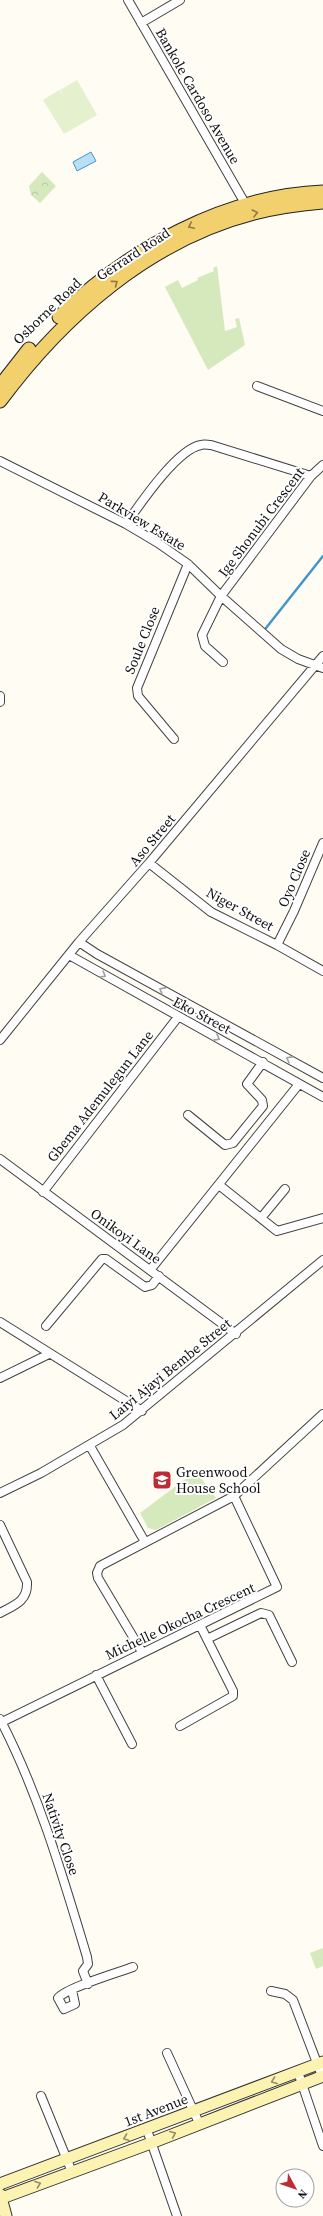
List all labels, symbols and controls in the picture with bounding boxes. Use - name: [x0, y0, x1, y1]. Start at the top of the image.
- street label: Bankole Cardoso Avenue: [151, 24, 245, 168]
- one-way arrow: [251, 209, 258, 218]
- one-way arrow: [188, 221, 196, 229]
- street label: Gerrard Road: [92, 223, 174, 285]
- street label: Osborne Road: [8, 273, 86, 349]
- one-way arrow: [110, 281, 117, 288]
- street label: Ige Shonubi Crescent: [213, 463, 309, 581]
- street label: Parkview Estate: [95, 487, 189, 555]
- street label: Soule Close: [119, 603, 165, 677]
- street label: Aso Street: [124, 809, 180, 870]
- street label: Oyo Close: [273, 846, 315, 910]
- street label: Niger Street: [203, 882, 278, 936]
- one-way arrow: [99, 971, 106, 978]
- one-way arrow: [159, 987, 167, 995]
- street label: Eko Street: [170, 991, 235, 1039]
- street label: Gbema Ademulegun Lane: [42, 1026, 158, 1166]
- one-way arrow: [213, 1033, 220, 1040]
- one-way arrow: [286, 1056, 293, 1064]
- street label: Onikoyi Lane: [87, 1203, 165, 1269]
- street label: Laiyi Ajayi Bembe Street: [105, 1313, 236, 1425]
- place label: Greenwood House School: [176, 1462, 261, 1498]
- school or university icon: Greenwood House School: [151, 1469, 173, 1491]
- street label: Michelle Okocha Crescent: [102, 1577, 258, 1664]
- street label: Nativity Close: [38, 1790, 84, 1878]
- one-way arrow: [270, 2077, 277, 2085]
- street label: 1st Avenue: [121, 2089, 191, 2131]
- one-way arrow: [169, 2131, 176, 2139]
- one-way arrow: [123, 2133, 130, 2141]
- north arrow: [275, 2168, 315, 2208]
- one-way arrow: [35, 2181, 42, 2189]
- text: N: [294, 2186, 311, 2202]

